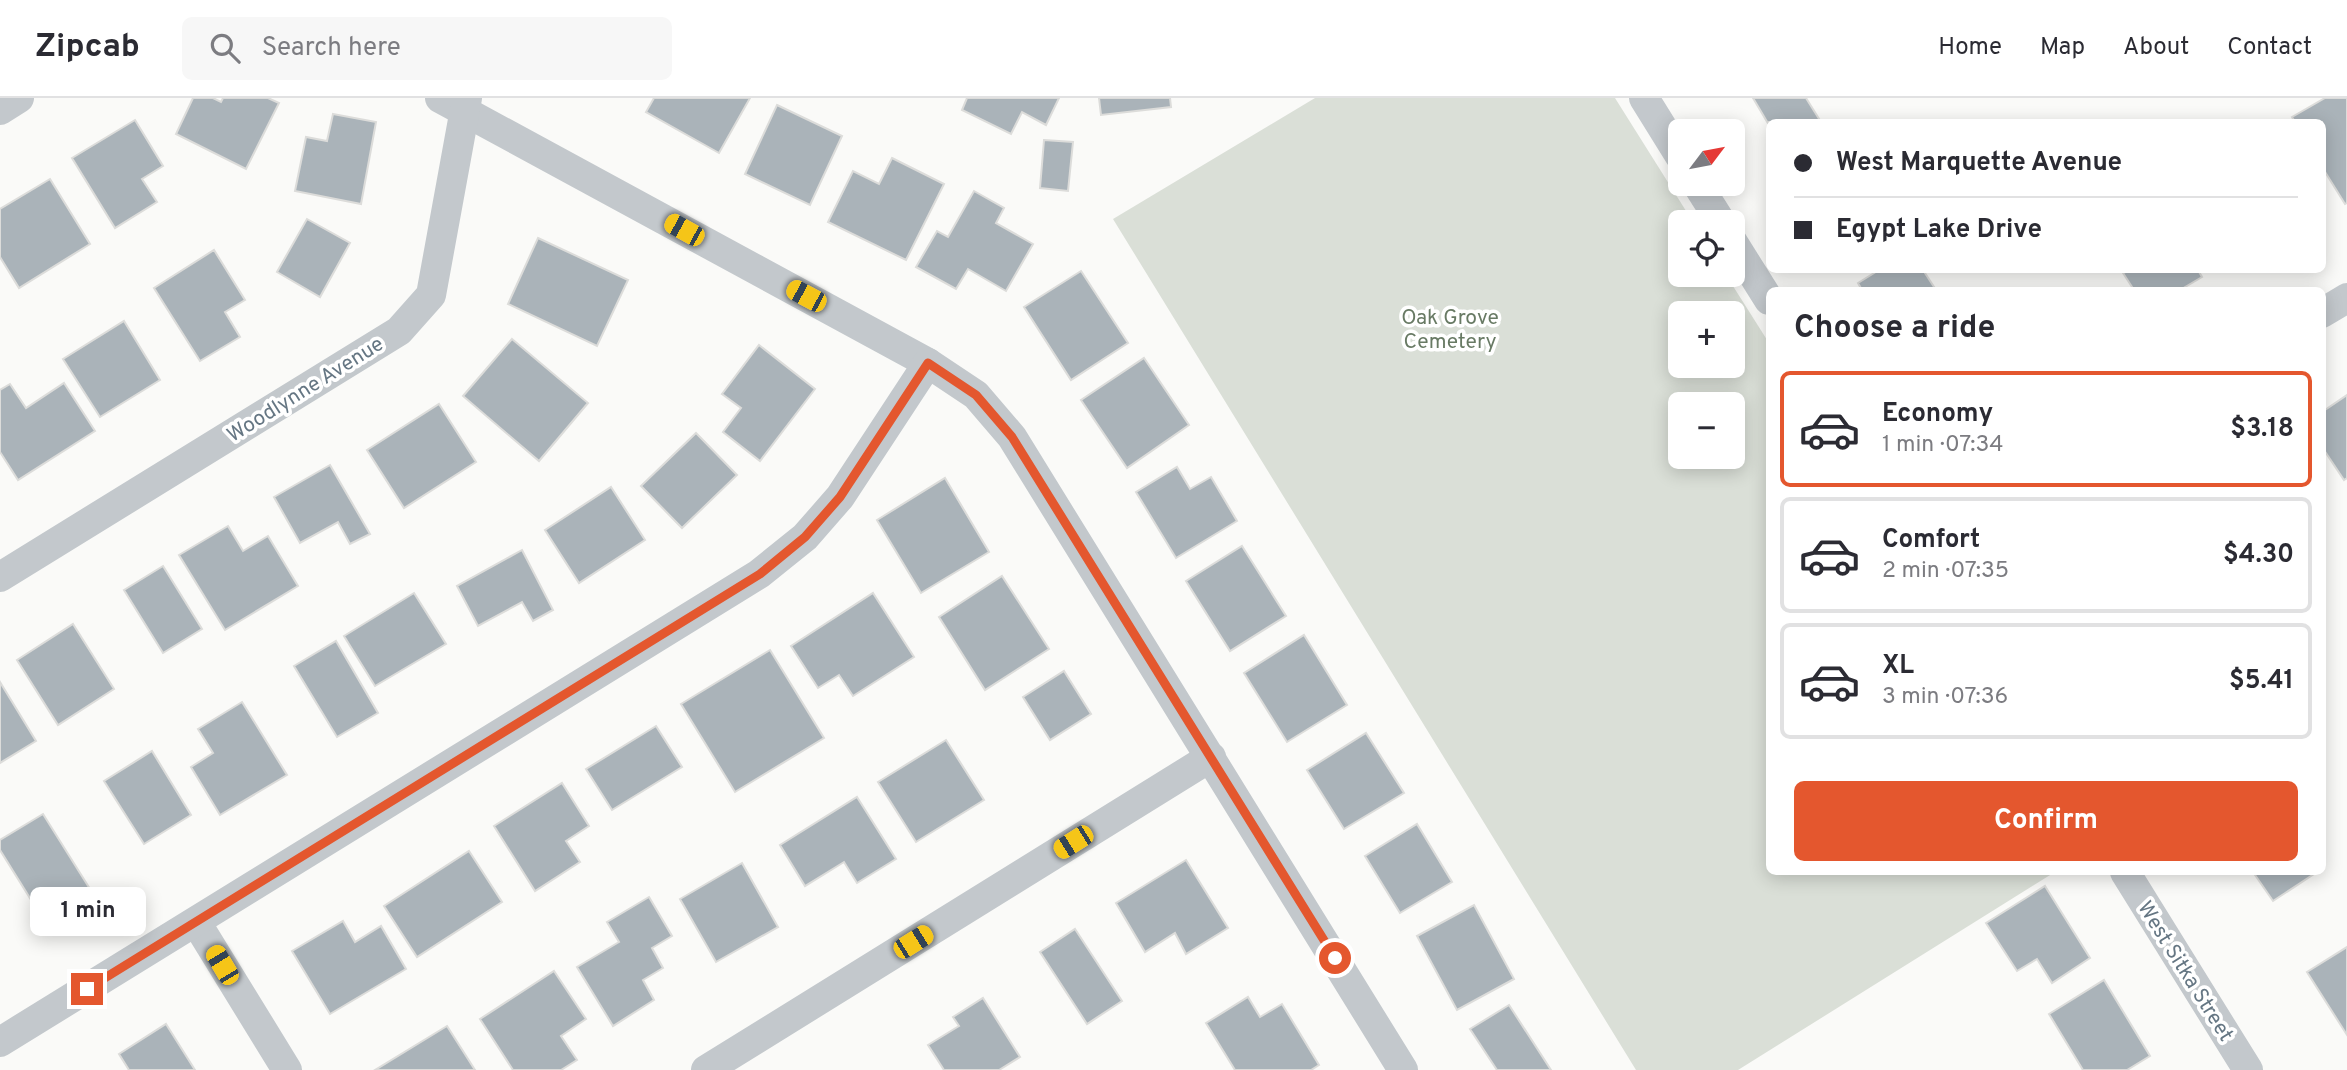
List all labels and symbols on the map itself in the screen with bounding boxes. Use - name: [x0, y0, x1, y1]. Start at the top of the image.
- north arrow: [1668, 119, 1745, 196]
- car: [661, 211, 708, 249]
- car: [783, 277, 830, 315]
- park label: Oak Grove Cemetery: [1401, 305, 1499, 356]
- street label: Woodlynne Avenue: [222, 331, 389, 449]
- car: [1050, 822, 1097, 862]
- callout: 1 min: [29, 888, 145, 936]
- street label: West Sitka Street: [2131, 897, 2239, 1047]
- car: [890, 922, 937, 962]
- car: [203, 942, 242, 988]
- route start: [1319, 942, 1351, 974]
- route end: [71, 973, 103, 1005]

